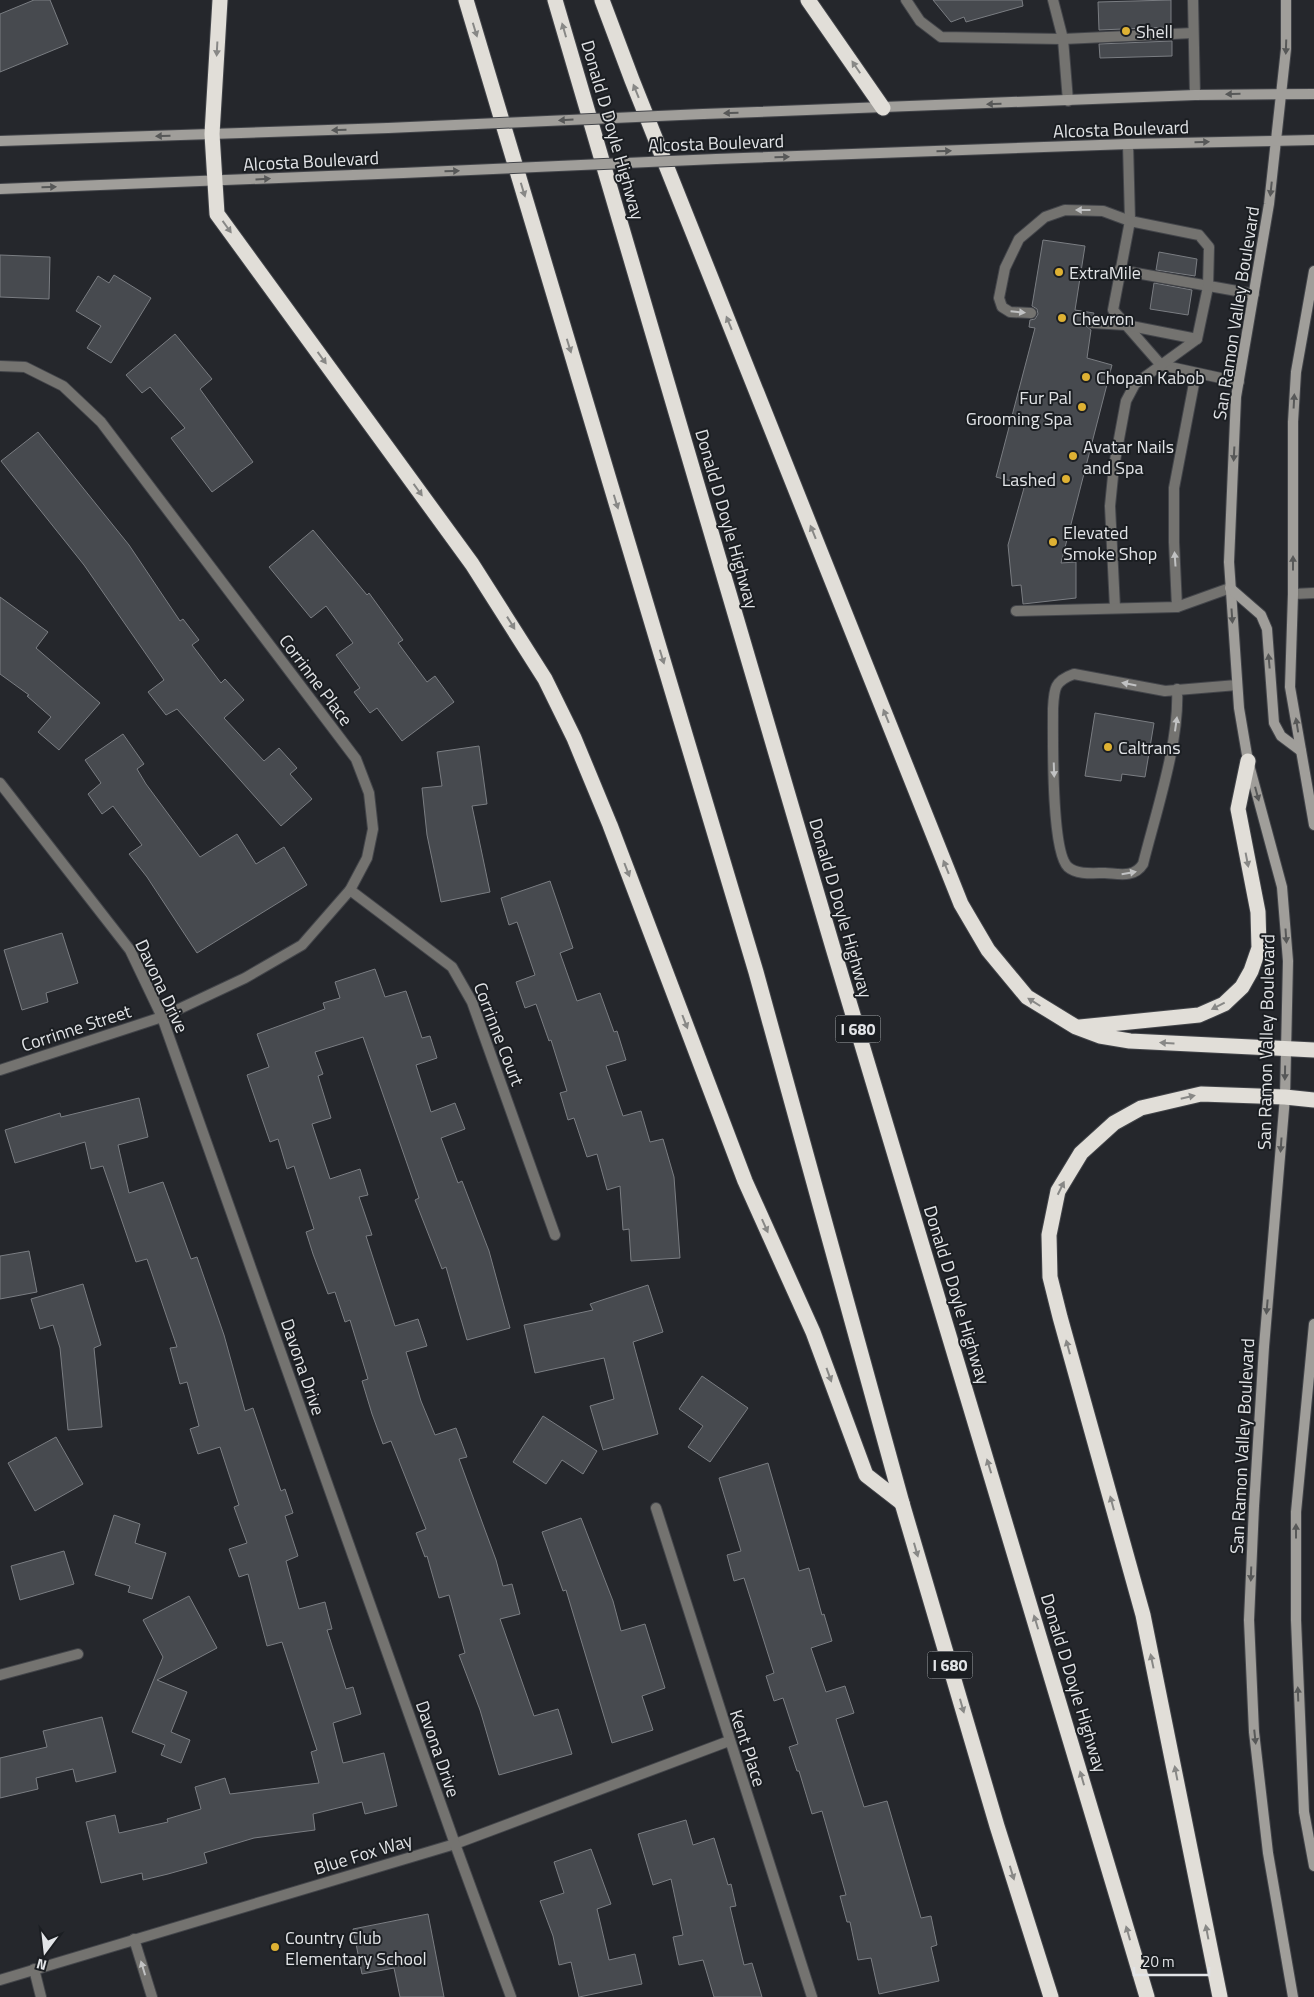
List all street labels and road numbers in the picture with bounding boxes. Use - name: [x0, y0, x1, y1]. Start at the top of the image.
- street label: Donald D Doyle Highway: [574, 37, 652, 223]
- street label: Alcosta Boulevard: [1053, 113, 1189, 145]
- street label: Alcosta Boulevard: [648, 127, 784, 159]
- street label: Alcosta Boulevard: [242, 144, 380, 178]
- street label: San Ramon Valley Boulevard: [1206, 204, 1266, 422]
- street label: Donald D Doyle Highway: [688, 426, 766, 612]
- street label: Corrinne Place: [273, 629, 359, 731]
- street label: Donald D Doyle Highway: [802, 815, 880, 1001]
- street label: San Ramon Valley Boulevard: [1251, 934, 1281, 1150]
- street label: Davona Drive: [129, 935, 195, 1037]
- street label: Corrinne Court: [467, 978, 531, 1090]
- street label: Corrinne Street: [17, 997, 135, 1059]
- road number: I 680: [836, 1016, 880, 1042]
- street label: Donald D Doyle Highway: [917, 1202, 997, 1388]
- street label: Davona Drive: [274, 1315, 332, 1419]
- street label: San Ramon Valley Boulevard: [1223, 1337, 1261, 1555]
- street label: Donald D Doyle Highway: [1034, 1590, 1114, 1776]
- road number: I 680: [928, 1652, 972, 1678]
- street label: Davona Drive: [409, 1697, 467, 1801]
- street label: Kent Place: [723, 1706, 773, 1790]
- street label: Blue Fox Way: [310, 1826, 416, 1882]

